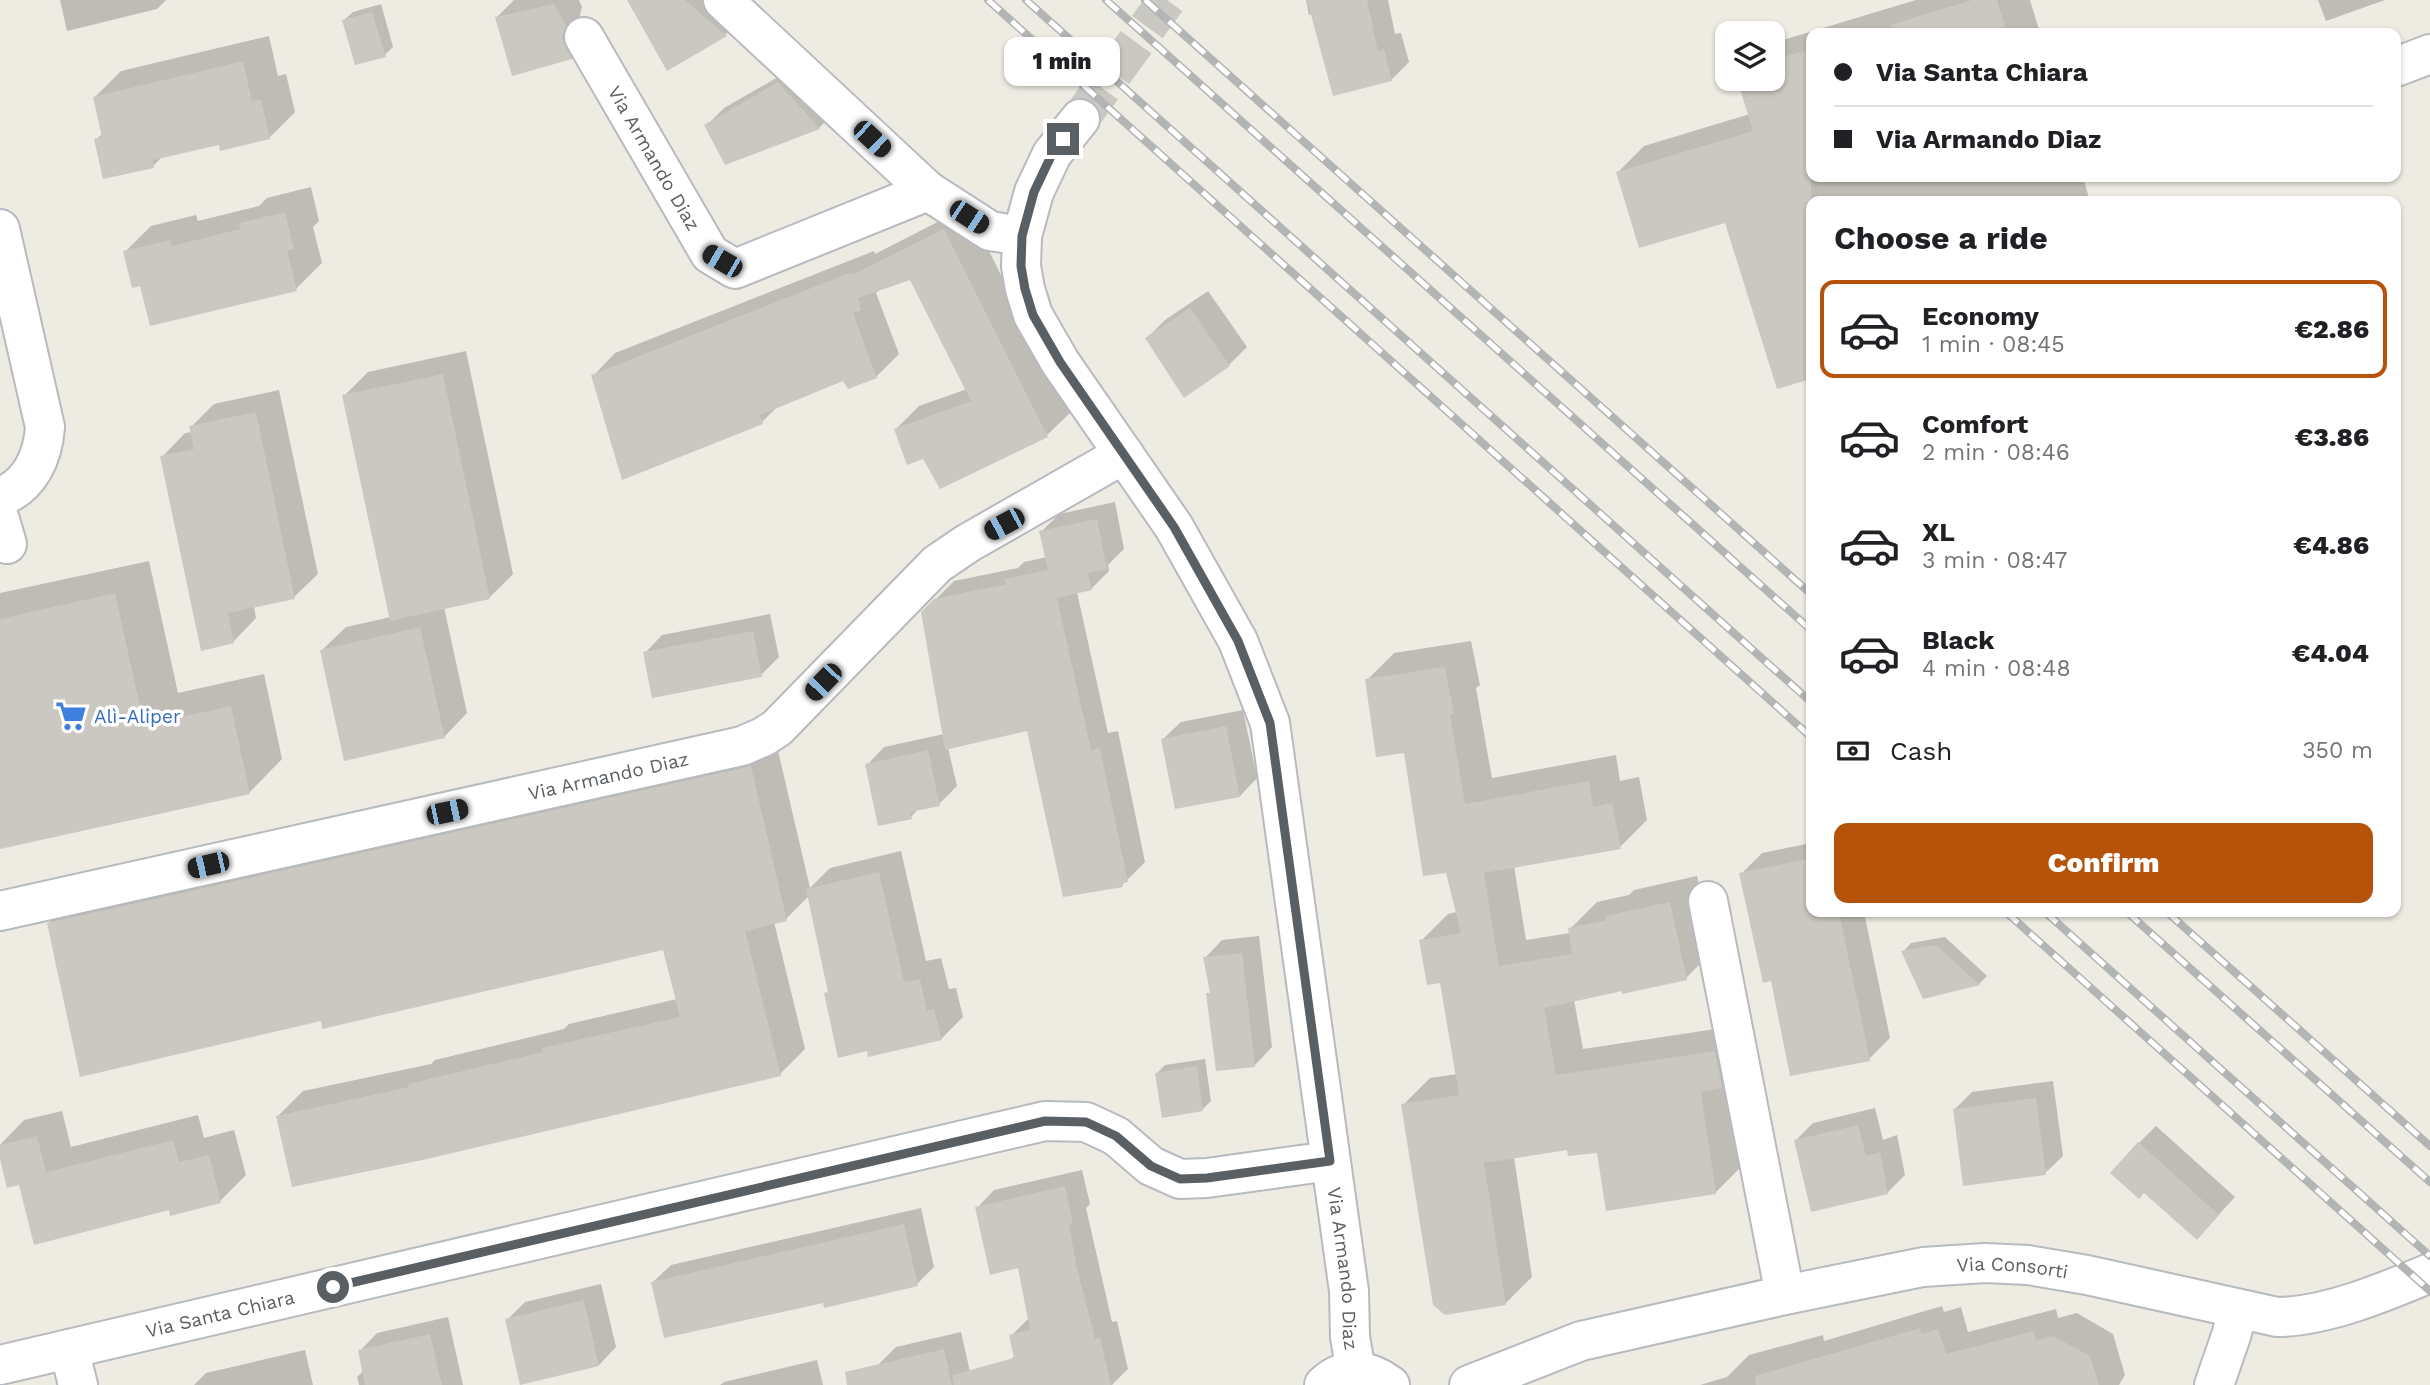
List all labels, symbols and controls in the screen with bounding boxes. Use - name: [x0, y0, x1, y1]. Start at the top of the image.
- map controls: [1715, 21, 1785, 91]
- button: layers: [1715, 21, 1785, 91]
- callout: 1 min: [1005, 38, 1121, 86]
- text: 1 min: [1032, 48, 1092, 75]
- text: Via Santa Chiara: [1876, 57, 2088, 87]
- street label: Via Armando Diaz: [603, 81, 705, 235]
- car: [850, 117, 895, 161]
- route end: [1047, 123, 1079, 155]
- text: Via Armando Diaz: [1876, 124, 2101, 154]
- car: [946, 197, 993, 237]
- text: Choose a ride: [1834, 219, 2048, 257]
- car: [699, 241, 746, 281]
- icon: car: [1838, 298, 1901, 361]
- text: Economy: [1922, 301, 2039, 331]
- text: €2.86: [2295, 314, 2369, 344]
- text: 1 min · 08:45: [1922, 331, 2065, 358]
- icon: car: [1838, 406, 1901, 469]
- text: Comfort: [1922, 409, 2028, 439]
- text: €3.86: [2295, 422, 2369, 452]
- text: 2 min · 08:46: [1922, 439, 2070, 466]
- car: [981, 505, 1028, 543]
- icon: car: [1838, 514, 1901, 577]
- text: XL: [1922, 517, 1955, 547]
- text: €4.86: [2293, 530, 2369, 560]
- text: 3 min · 08:47: [1922, 547, 2068, 574]
- icon: car: [1838, 622, 1901, 685]
- text: Black: [1922, 625, 1994, 655]
- text: €4.04: [2292, 638, 2369, 668]
- text: 4 min · 08:48: [1922, 655, 2071, 682]
- car: [801, 660, 846, 704]
- supermarket icon: Alì-Aliper: [54, 699, 88, 733]
- place label: Alì-Aliper: [94, 705, 181, 728]
- icon: cash: [1834, 732, 1872, 770]
- text: Cash: [1890, 736, 1952, 766]
- text: 350 m: [2302, 737, 2373, 764]
- street label: Via Armando Diaz: [526, 747, 691, 805]
- car: [425, 797, 470, 827]
- button: Confirm: [1834, 823, 2373, 903]
- car: [186, 850, 231, 880]
- street label: Via Armando Diaz: [1323, 1185, 1364, 1352]
- street label: Via Consorti: [1956, 1251, 2070, 1283]
- route start: [317, 1271, 349, 1303]
- street label: Via Santa Chiara: [143, 1285, 297, 1342]

